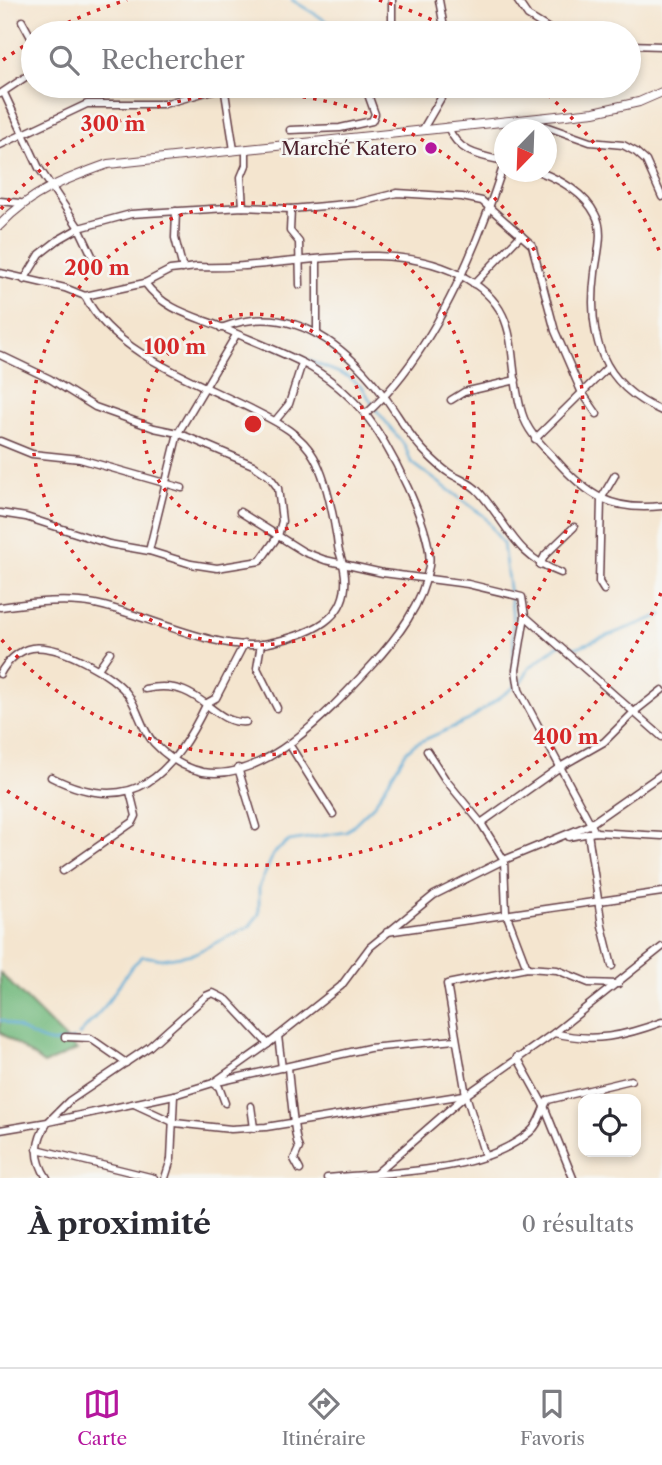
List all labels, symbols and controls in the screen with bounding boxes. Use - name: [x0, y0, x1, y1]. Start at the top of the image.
- search box: [21, 21, 641, 98]
- icon: search: [45, 41, 83, 79]
- text: Rechercher: [101, 44, 245, 76]
- text: 300 m: [81, 111, 145, 136]
- north arrow: [494, 119, 557, 182]
- place label: Marché Katero: [281, 137, 417, 160]
- marker: Marché Katero: [423, 140, 439, 156]
- text: 200 m: [64, 255, 130, 280]
- text: 100 m: [144, 334, 206, 359]
- centre of rings: [241, 412, 265, 436]
- text: 400 m: [533, 724, 599, 749]
- map controls: [578, 1094, 641, 1157]
- button: locate: [578, 1094, 641, 1157]
- text: À proximité: [28, 1205, 211, 1242]
- text: 0 résultats: [522, 1210, 634, 1238]
- tab: Carte: [77, 1385, 127, 1450]
- tab: Itinéraire: [282, 1385, 366, 1450]
- tab: Favoris: [520, 1385, 585, 1450]

